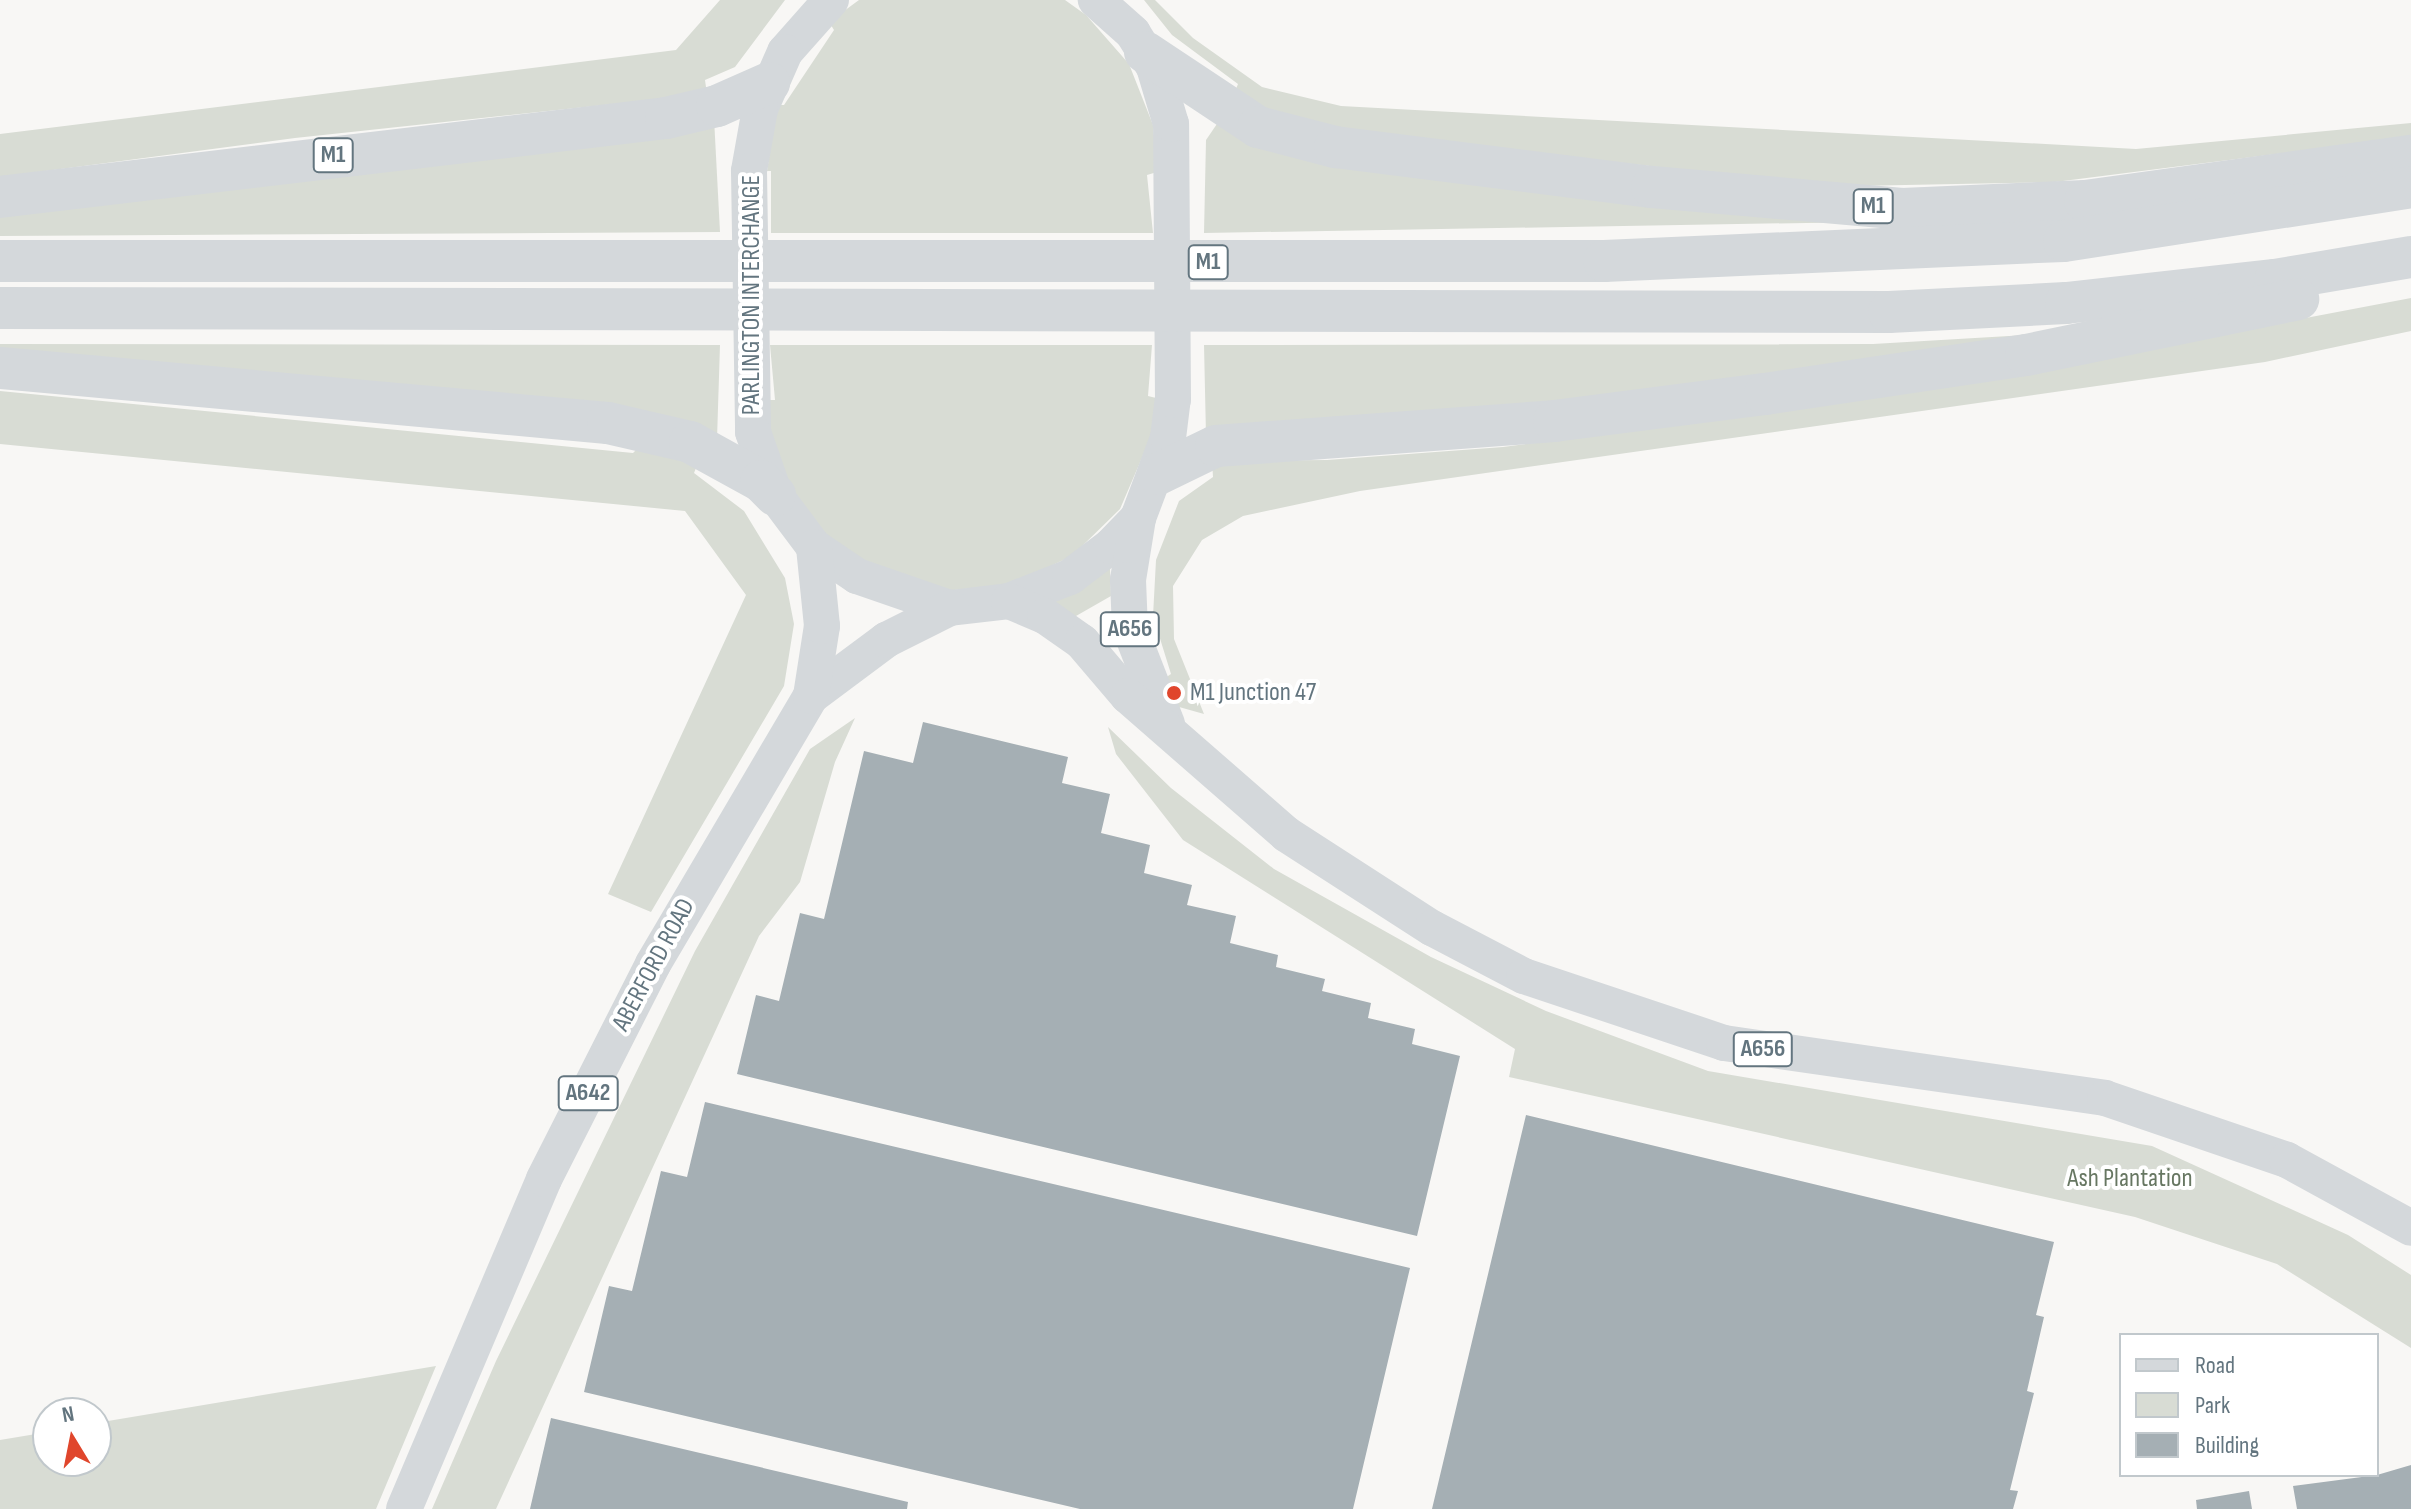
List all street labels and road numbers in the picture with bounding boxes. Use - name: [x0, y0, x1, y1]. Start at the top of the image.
- road number: M1: [311, 135, 355, 175]
- street label: PARLINGTON INTERCHANGE: [736, 175, 768, 415]
- road number: M1: [1851, 186, 1895, 226]
- road number: M1: [1186, 242, 1230, 282]
- road number: A656: [1098, 609, 1162, 649]
- street label: ABERFORD ROAD: [606, 893, 702, 1037]
- road number: A656: [1731, 1029, 1795, 1069]
- road number: A642: [556, 1073, 620, 1113]

